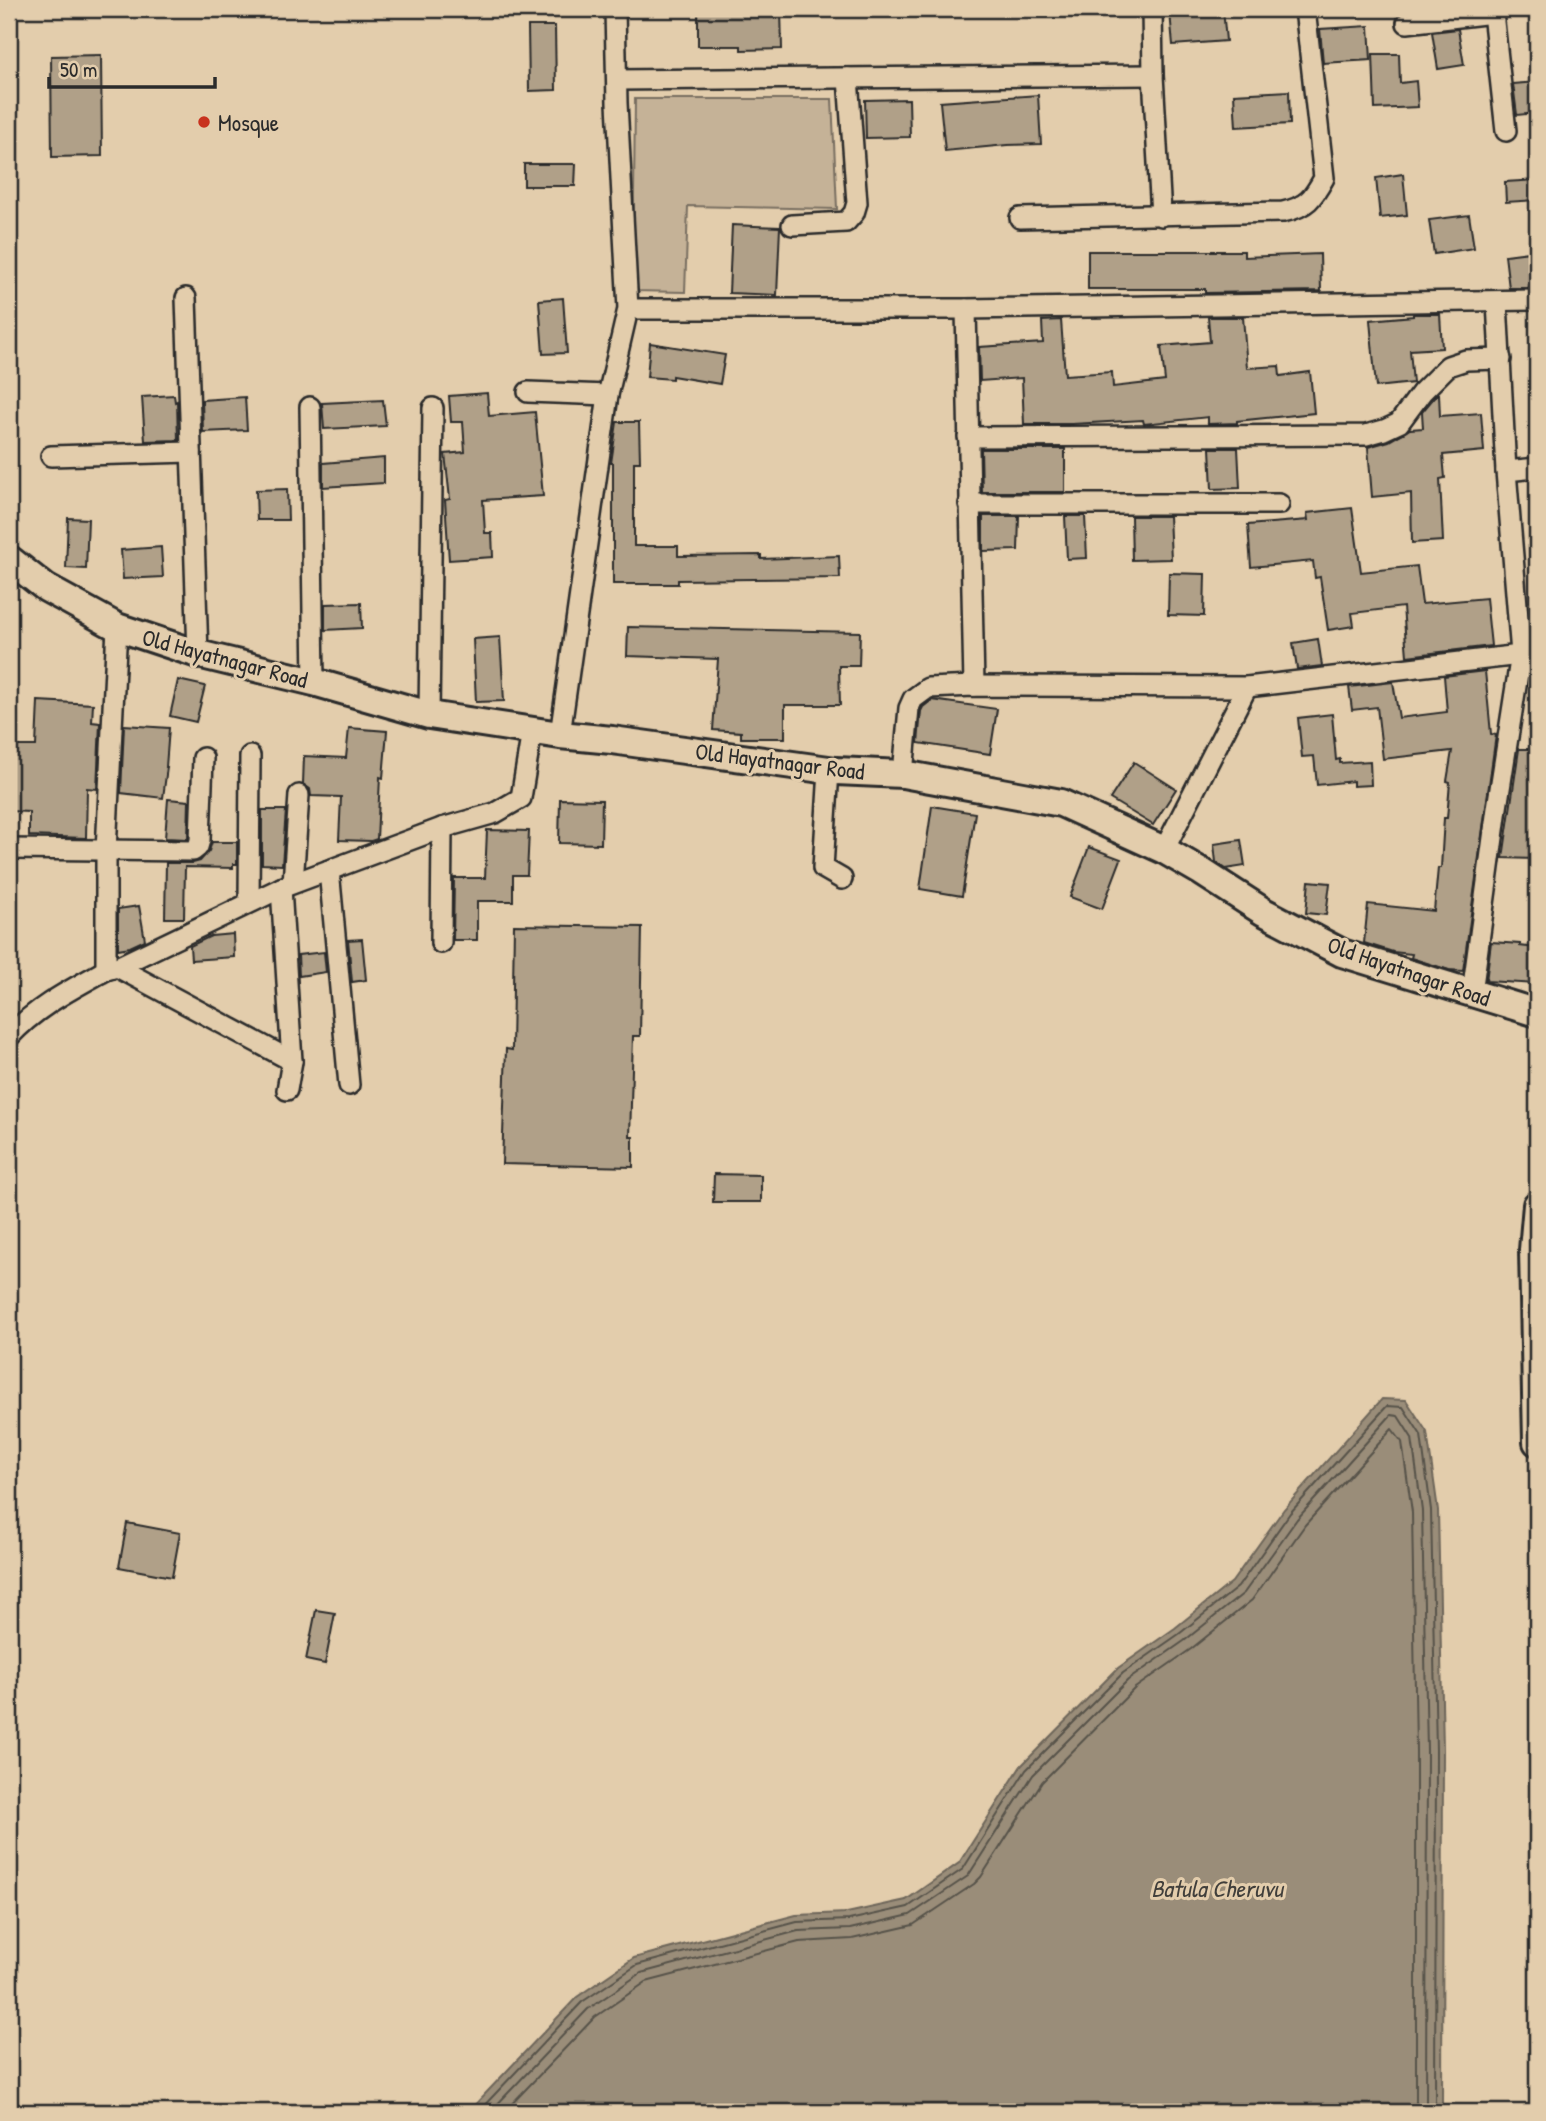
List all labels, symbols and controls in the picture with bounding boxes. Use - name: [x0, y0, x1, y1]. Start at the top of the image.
- scale bar: [49, 46, 215, 90]
- text: 50 m: [60, 55, 97, 84]
- place label: Mosque: [218, 107, 279, 138]
- marker: Mosque: [196, 114, 212, 130]
- street label: Old Hayatnagar Road: [139, 621, 311, 695]
- street label: Old Hayatnagar Road: [694, 735, 866, 787]
- street label: Old Hayatnagar Road: [1324, 929, 1494, 1013]
- water label: Batula Cheruvu: [1151, 1872, 1285, 1904]

